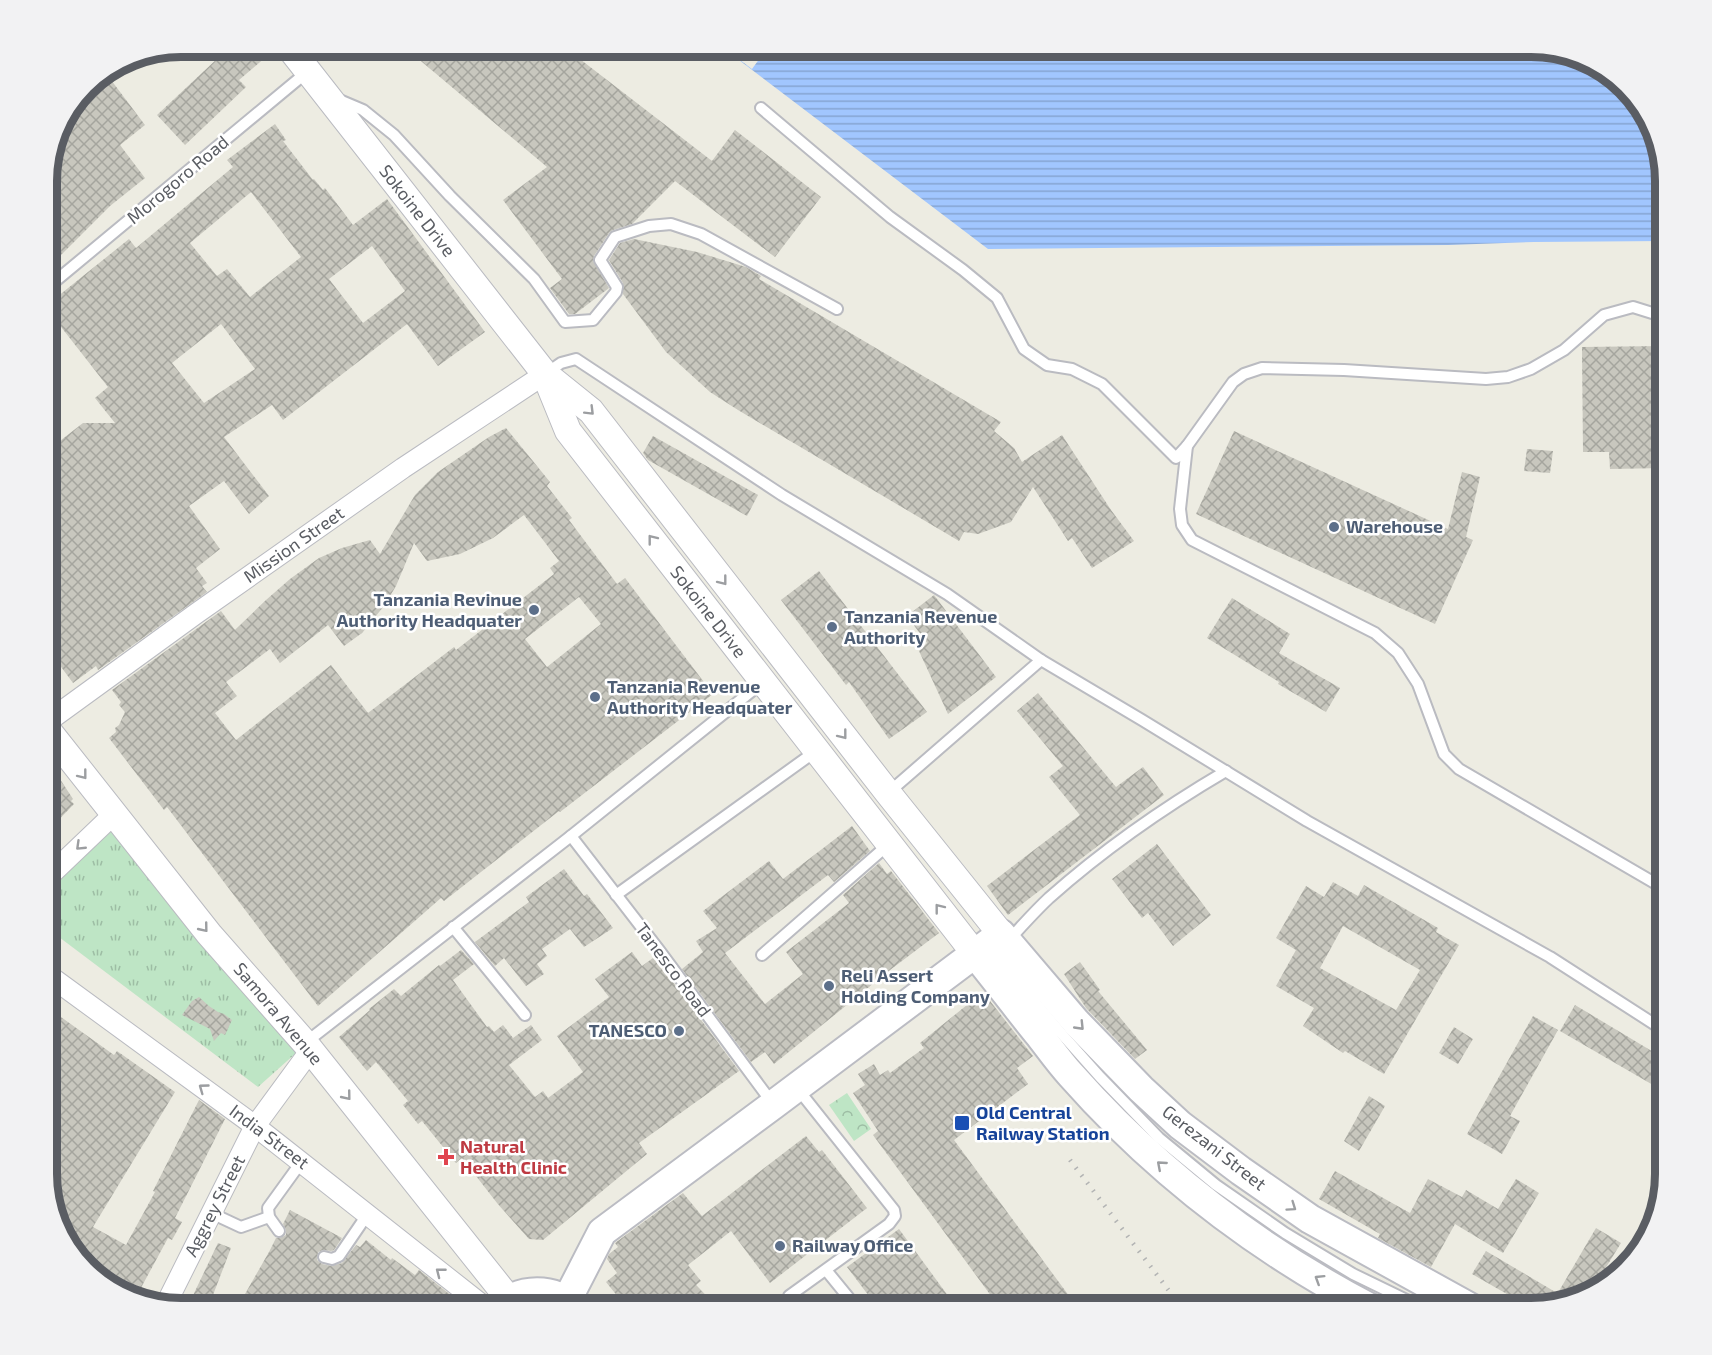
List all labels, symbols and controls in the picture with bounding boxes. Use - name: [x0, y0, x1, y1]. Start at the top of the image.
- street label: Morogoro Road: [122, 130, 233, 228]
- street label: Sokoine Drive: [375, 160, 461, 261]
- one-way arrow: [583, 405, 594, 415]
- street label: Mission Street: [239, 501, 348, 587]
- place label: Warehouse: [1346, 515, 1443, 537]
- marker: Warehouse: [1327, 520, 1341, 534]
- one-way arrow: [648, 534, 659, 545]
- street label: Sokoine Drive: [666, 561, 752, 662]
- one-way arrow: [716, 574, 727, 585]
- place label: Tanzania Revinue Authority Headquater: [337, 588, 522, 631]
- marker: Tanzania Revinue Authority Headquater: [527, 603, 541, 617]
- place label: Tanzania Revenue Authority: [844, 605, 997, 648]
- marker: Tanzania Revenue Authority: [825, 620, 839, 634]
- place label: Tanzania Revenue Authority Headquater: [607, 675, 793, 718]
- marker: Tanzania Revenue Authority Headquater: [588, 690, 602, 704]
- one-way arrow: [836, 728, 847, 739]
- one-way arrow: [75, 768, 86, 779]
- one-way arrow: [77, 839, 87, 850]
- one-way arrow: [935, 904, 946, 915]
- street label: Tanesco Road: [631, 918, 716, 1021]
- one-way arrow: [196, 921, 207, 932]
- street label: Samora Avenue: [230, 958, 328, 1069]
- place label: Reli Assert Holding Company: [841, 964, 991, 1007]
- marker: Reli Assert Holding Company: [822, 979, 836, 993]
- place label: TANESCO: [589, 1019, 667, 1041]
- one-way arrow: [1073, 1020, 1084, 1030]
- marker: TANESCO: [672, 1024, 686, 1038]
- one-way arrow: [199, 1084, 210, 1095]
- one-way arrow: [339, 1089, 350, 1100]
- street label: India Street: [225, 1099, 314, 1173]
- street label: Gerezani Street: [1158, 1100, 1271, 1195]
- place label: Old Central Railway Station: [976, 1101, 1110, 1144]
- marker: Old Central Railway Station: [953, 1114, 971, 1132]
- place label: Natural Health Clinic: [460, 1135, 567, 1178]
- marker: Natural Health Clinic: [437, 1148, 455, 1166]
- street label: Aggrey Street: [179, 1151, 249, 1260]
- one-way arrow: [1157, 1161, 1168, 1172]
- one-way arrow: [1285, 1200, 1296, 1211]
- place label: Railway Office: [792, 1234, 913, 1256]
- marker: Railway Office: [773, 1239, 787, 1253]
- one-way arrow: [436, 1269, 447, 1280]
- one-way arrow: [1315, 1275, 1325, 1287]

